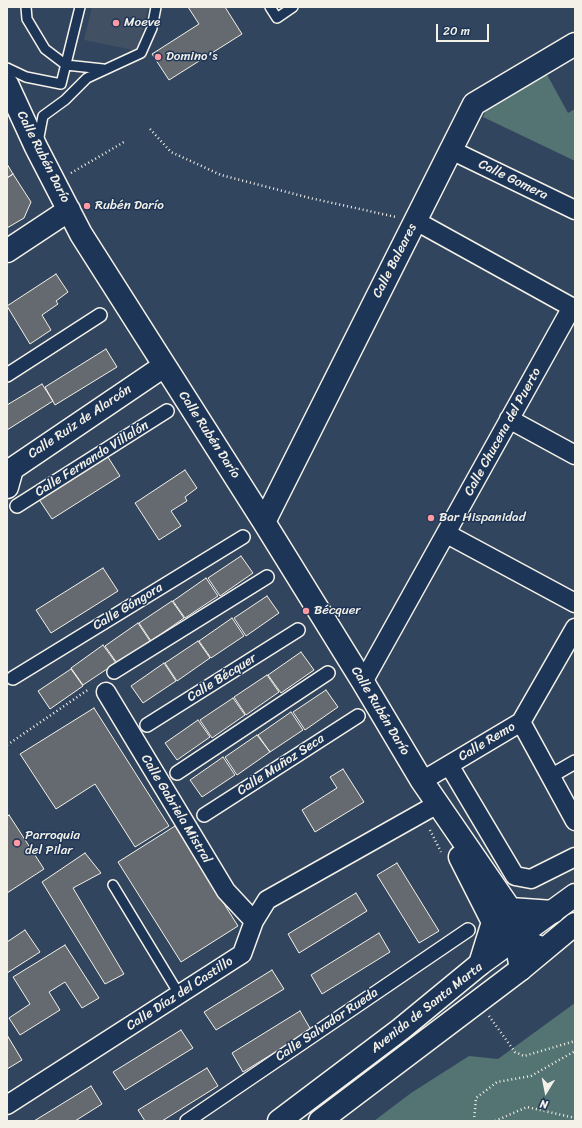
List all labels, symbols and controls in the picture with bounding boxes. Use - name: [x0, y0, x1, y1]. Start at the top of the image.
- place label: Moeve: [124, 15, 160, 31]
- scale bar: [438, 16, 491, 42]
- marker: Moeve: [111, 18, 121, 28]
- text: 20 m: [443, 20, 470, 42]
- place label: Domino's: [166, 49, 218, 65]
- marker: Domino's: [153, 52, 163, 62]
- street label: Calle Rubén Darío: [13, 108, 73, 206]
- street label: Calle Gomera: [476, 156, 550, 204]
- place label: Rubén Darío: [95, 198, 164, 214]
- marker: Rubén Darío: [82, 201, 92, 211]
- street label: Calle Baleares: [370, 221, 420, 301]
- street label: Calle Chucena del Puerto: [461, 365, 545, 499]
- street label: Calle Ruiz de Alarcón: [25, 382, 135, 462]
- street label: Calle Rubén Darío: [175, 388, 243, 482]
- street label: Calle Fernando Villalón: [32, 418, 152, 500]
- place label: Bar Hispanidad: [439, 510, 525, 526]
- marker: Bar Hispanidad: [426, 513, 436, 523]
- street label: Calle Góngora: [90, 580, 166, 634]
- place label: Bécquer: [314, 603, 361, 619]
- marker: Bécquer: [301, 606, 311, 616]
- street label: Calle Bécquer: [184, 651, 260, 705]
- street label: Calle Rubén Darío: [347, 664, 413, 758]
- street label: Calle Remo: [456, 719, 518, 765]
- street label: Calle Muñoz Seca: [235, 731, 327, 799]
- street label: Calle Gabriela Mistral: [137, 752, 215, 866]
- place label: Parroquia del Pilar: [25, 828, 80, 859]
- marker: Parroquia del Pilar: [12, 838, 22, 848]
- street label: Calle Díaz del Castillo: [124, 954, 236, 1034]
- street label: Avenida de Santa Marta: [368, 960, 486, 1056]
- street label: Calle Salvador Rueda: [273, 985, 381, 1065]
- north arrow: [526, 1072, 566, 1112]
- text: N: [538, 1094, 549, 1114]

